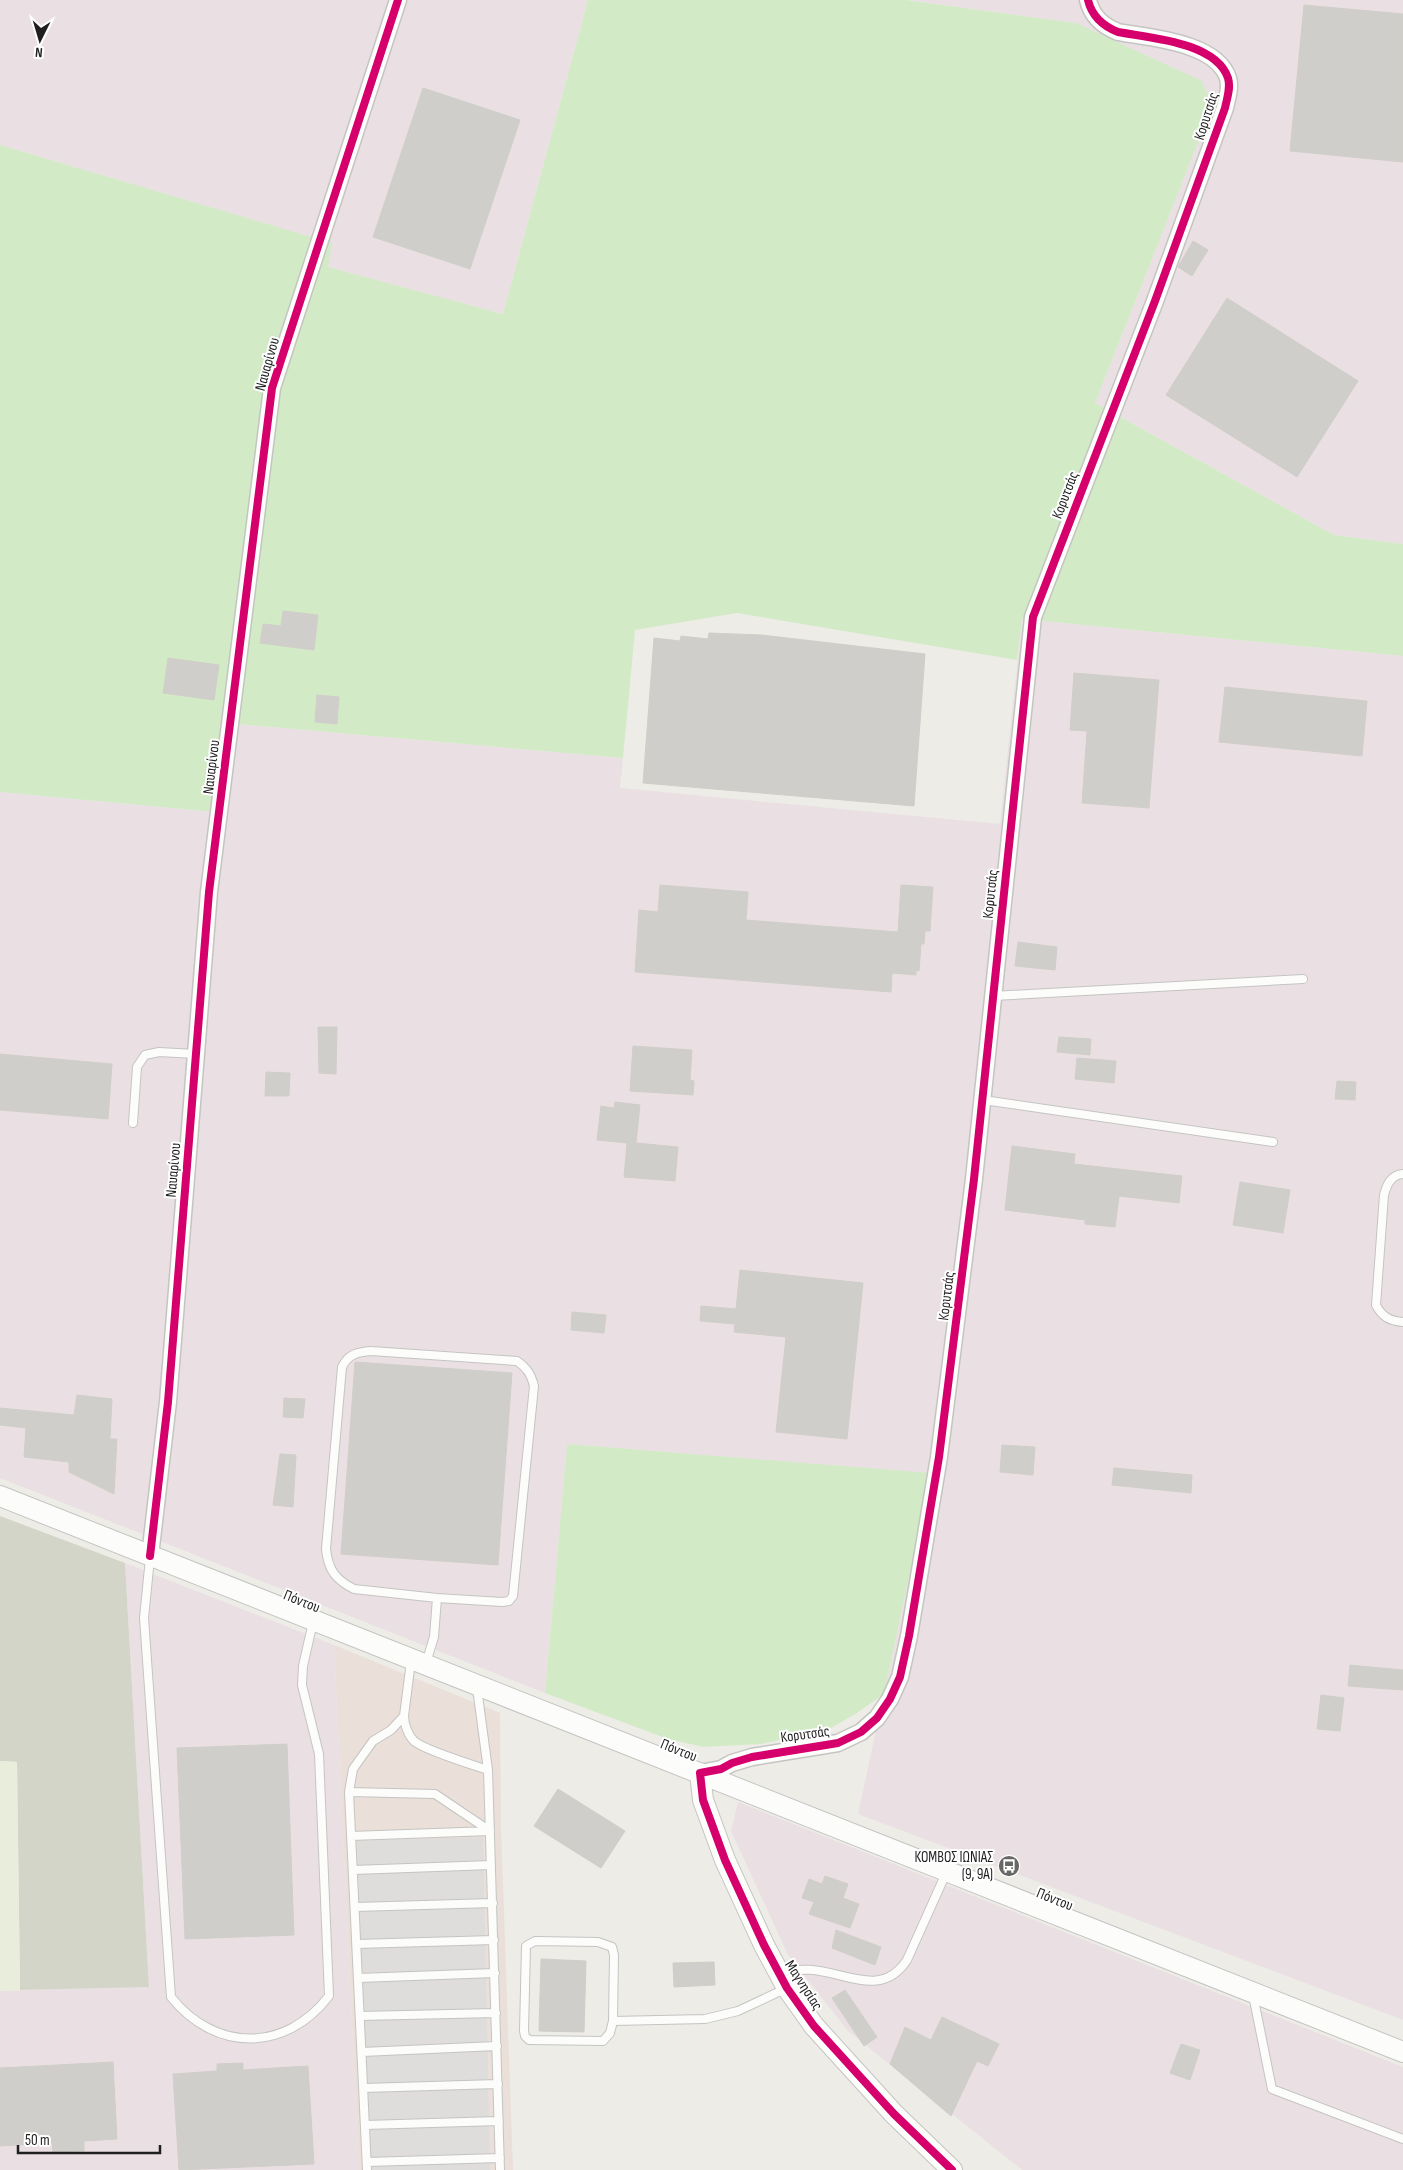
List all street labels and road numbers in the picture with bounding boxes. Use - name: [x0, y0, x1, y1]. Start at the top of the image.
- street label: Κορυτσάς: [1190, 90, 1223, 142]
- street label: Ναυαρίνου: [251, 335, 284, 393]
- street label: Κορυτσάς: [1048, 469, 1083, 522]
- street label: Ναυαρίνου: [199, 739, 224, 795]
- street label: Κορυτσάς: [978, 869, 1003, 920]
- street label: Ναυαρίνου: [162, 1142, 185, 1198]
- street label: Κορυτσάς: [934, 1270, 959, 1322]
- street label: Πόντου: [281, 1586, 323, 1617]
- street label: Κορυτσάς: [779, 1722, 831, 1747]
- street label: Πόντου: [658, 1735, 700, 1766]
- street label: Πόντου: [1034, 1884, 1076, 1915]
- street label: Μαγνησίας: [780, 1957, 827, 2014]

